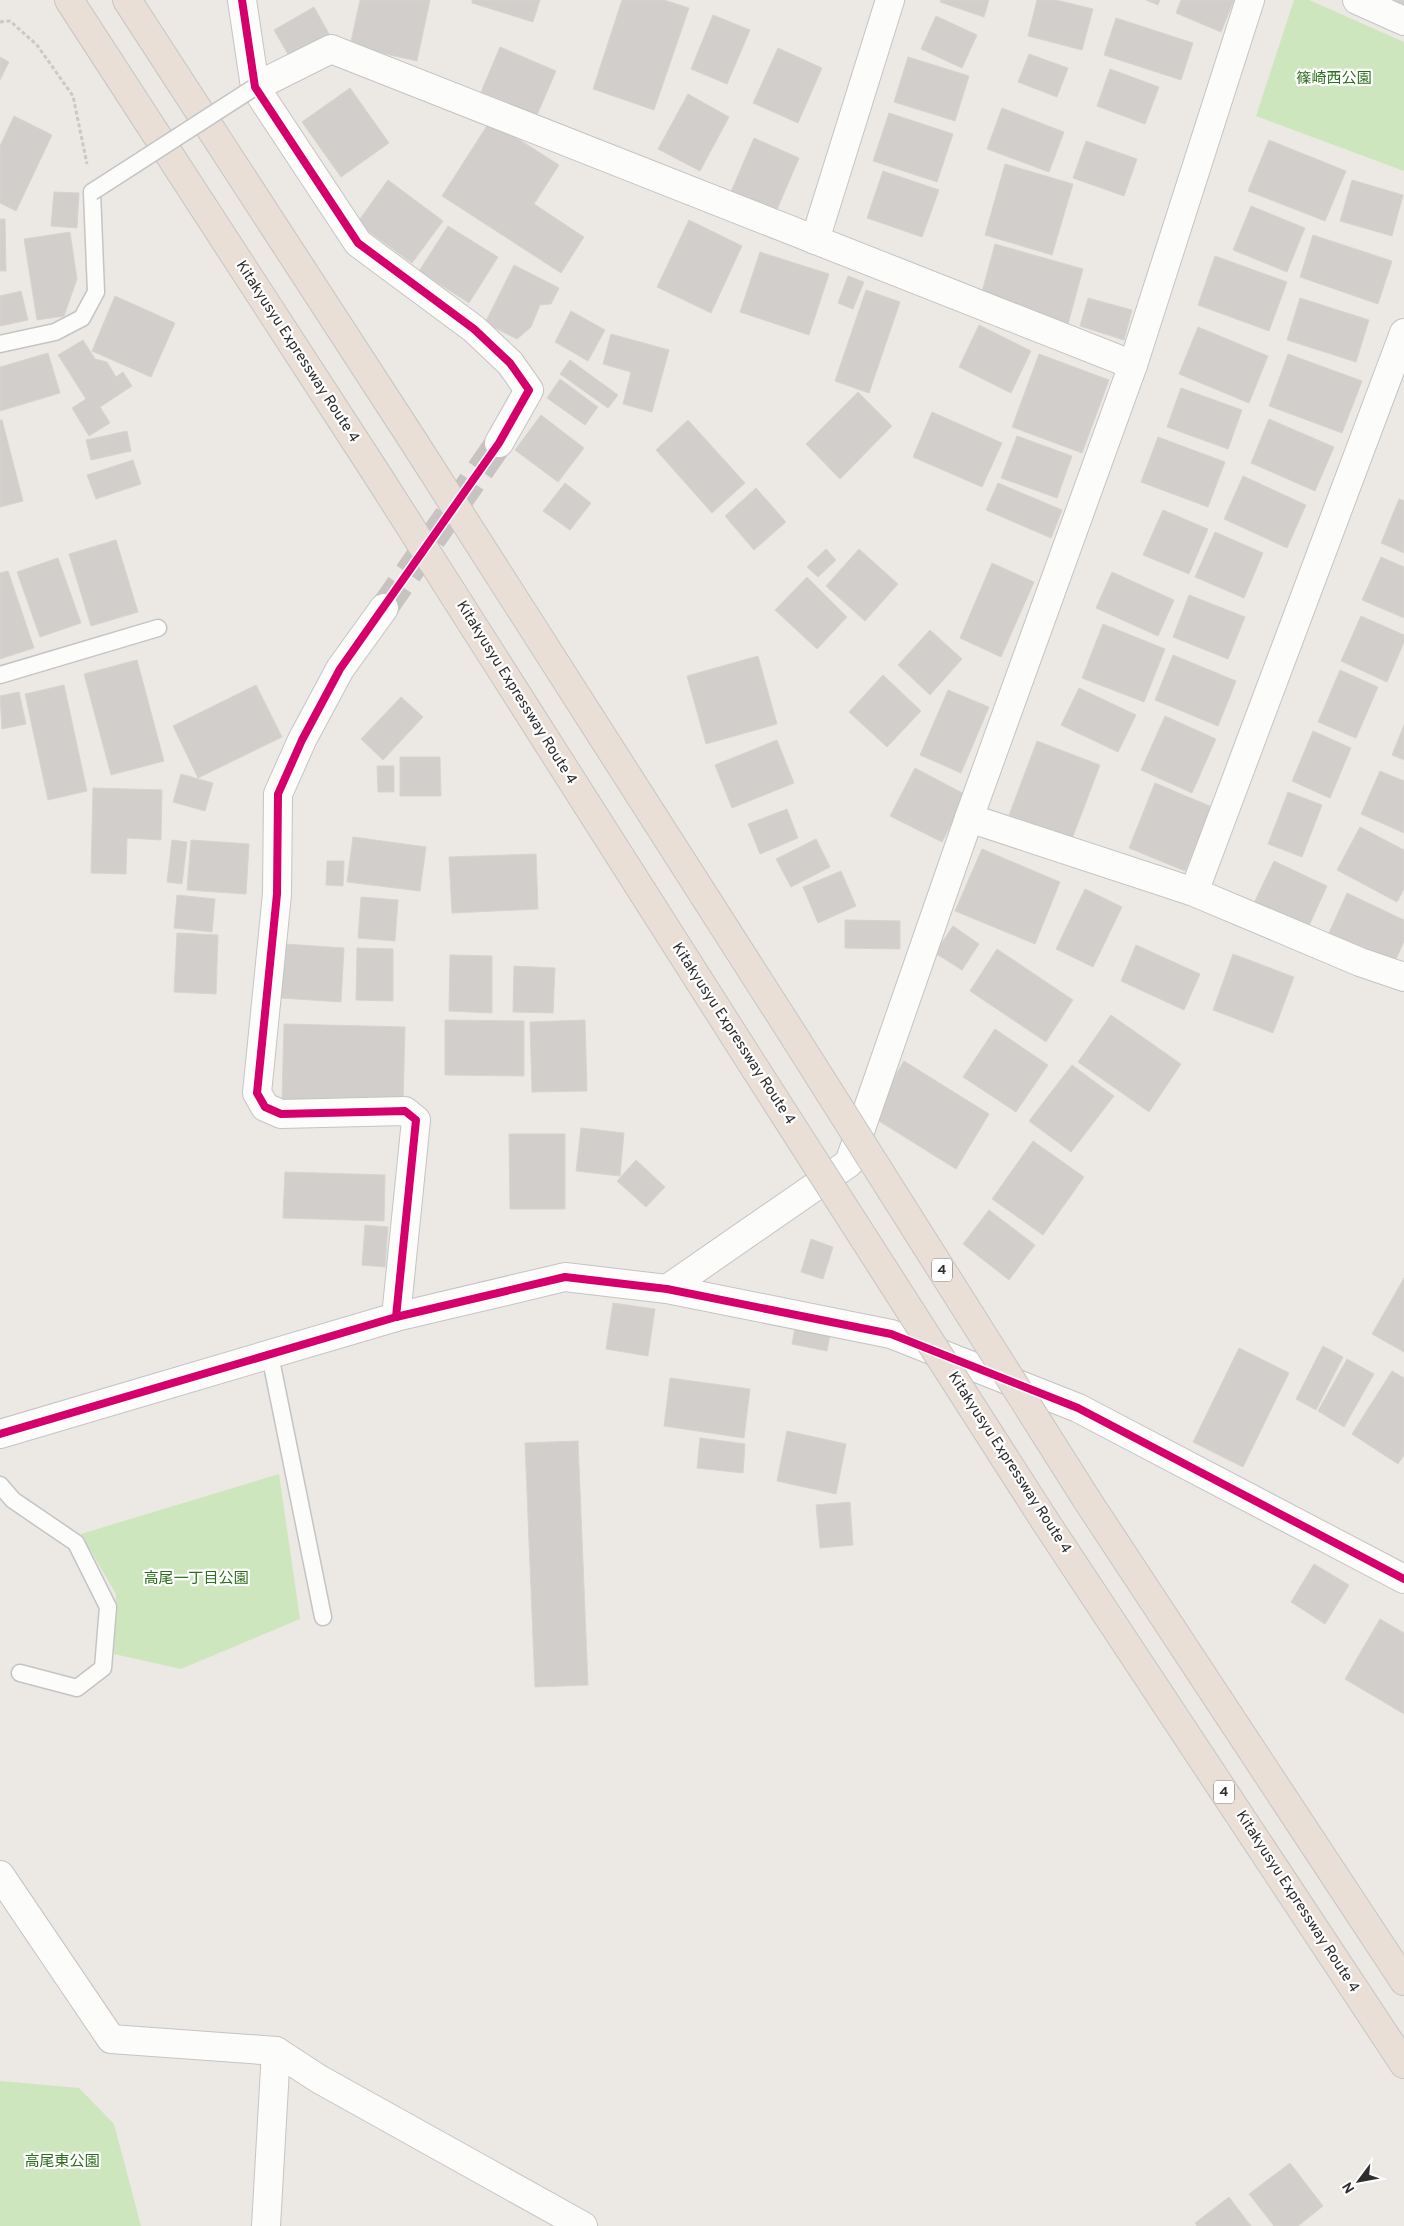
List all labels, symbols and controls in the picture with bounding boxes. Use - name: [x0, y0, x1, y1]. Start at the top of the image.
- park label: 篠崎西公園: [1296, 70, 1372, 89]
- street label: Kitakyusyu Expressway Route 4: [231, 257, 363, 447]
- street label: Kitakyusyu Expressway Route 4: [451, 598, 581, 788]
- street label: Kitakyusyu Expressway Route 4: [667, 939, 799, 1129]
- road number: 4: [932, 1258, 952, 1282]
- street label: Kitakyusyu Expressway Route 4: [943, 1368, 1075, 1558]
- park label: 高尾一丁目公園: [143, 1570, 249, 1589]
- road number: 4: [1214, 1780, 1234, 1804]
- street label: Kitakyusyu Expressway Route 4: [1231, 1807, 1363, 1997]
- park label: 高尾東公園: [24, 2153, 100, 2172]
- north arrow: [1334, 2156, 1384, 2206]
- text: N: [1339, 2178, 1359, 2196]

